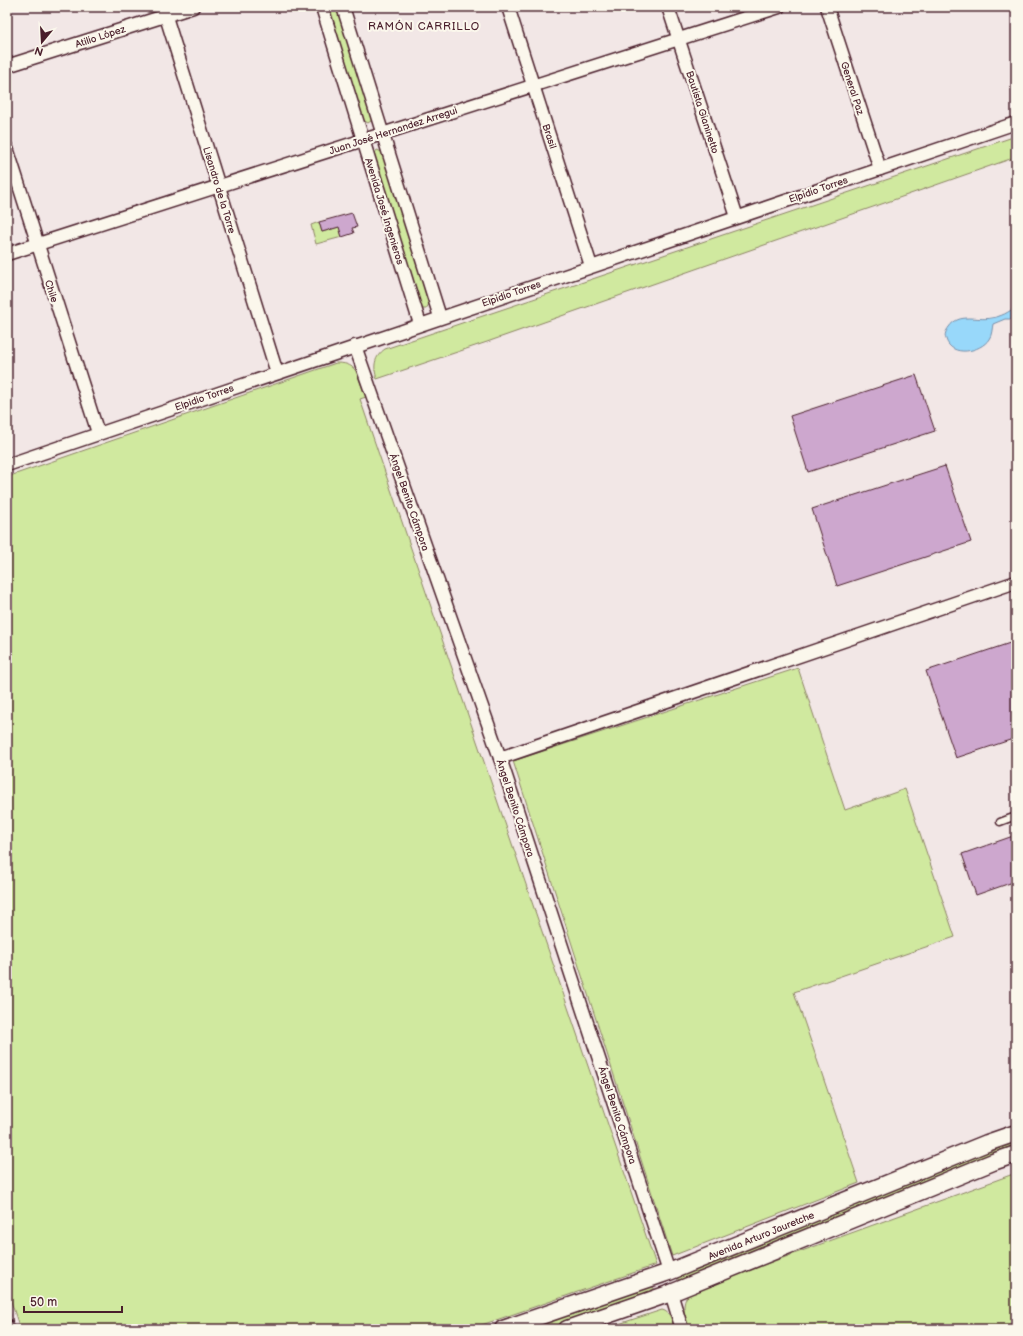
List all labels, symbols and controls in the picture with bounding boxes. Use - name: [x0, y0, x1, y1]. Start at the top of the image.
- district label: RAMÓN CARRILLO: [368, 19, 480, 33]
- north arrow: [22, 22, 62, 62]
- street label: Atilio López: [74, 23, 127, 51]
- text: N: [33, 44, 45, 58]
- street label: General Paz: [838, 60, 866, 117]
- street label: Bautista Gianinetto: [683, 69, 721, 155]
- street label: Juan José Hernandez Arregui: [328, 104, 459, 157]
- street label: Brasil: [539, 122, 559, 150]
- street label: Lisandro de la Torre: [200, 145, 238, 235]
- street label: Avenida José Ingenieros: [362, 157, 406, 266]
- street label: Elpidio Torres: [787, 174, 849, 206]
- street label: Chile: [42, 278, 60, 304]
- street label: Elpidio Torres: [480, 278, 542, 310]
- street label: Elpidio Torres: [173, 382, 235, 414]
- street label: Ángel Benito Cámpora: [387, 452, 431, 553]
- street label: Ángel Benito Cámpora: [494, 758, 537, 859]
- street label: Ángel Benito Cámpora: [596, 1065, 639, 1166]
- street label: Avenida Arturo Jauretche: [707, 1209, 816, 1263]
- scale bar: [24, 1288, 122, 1314]
- text: 50 m: [30, 1295, 57, 1310]

